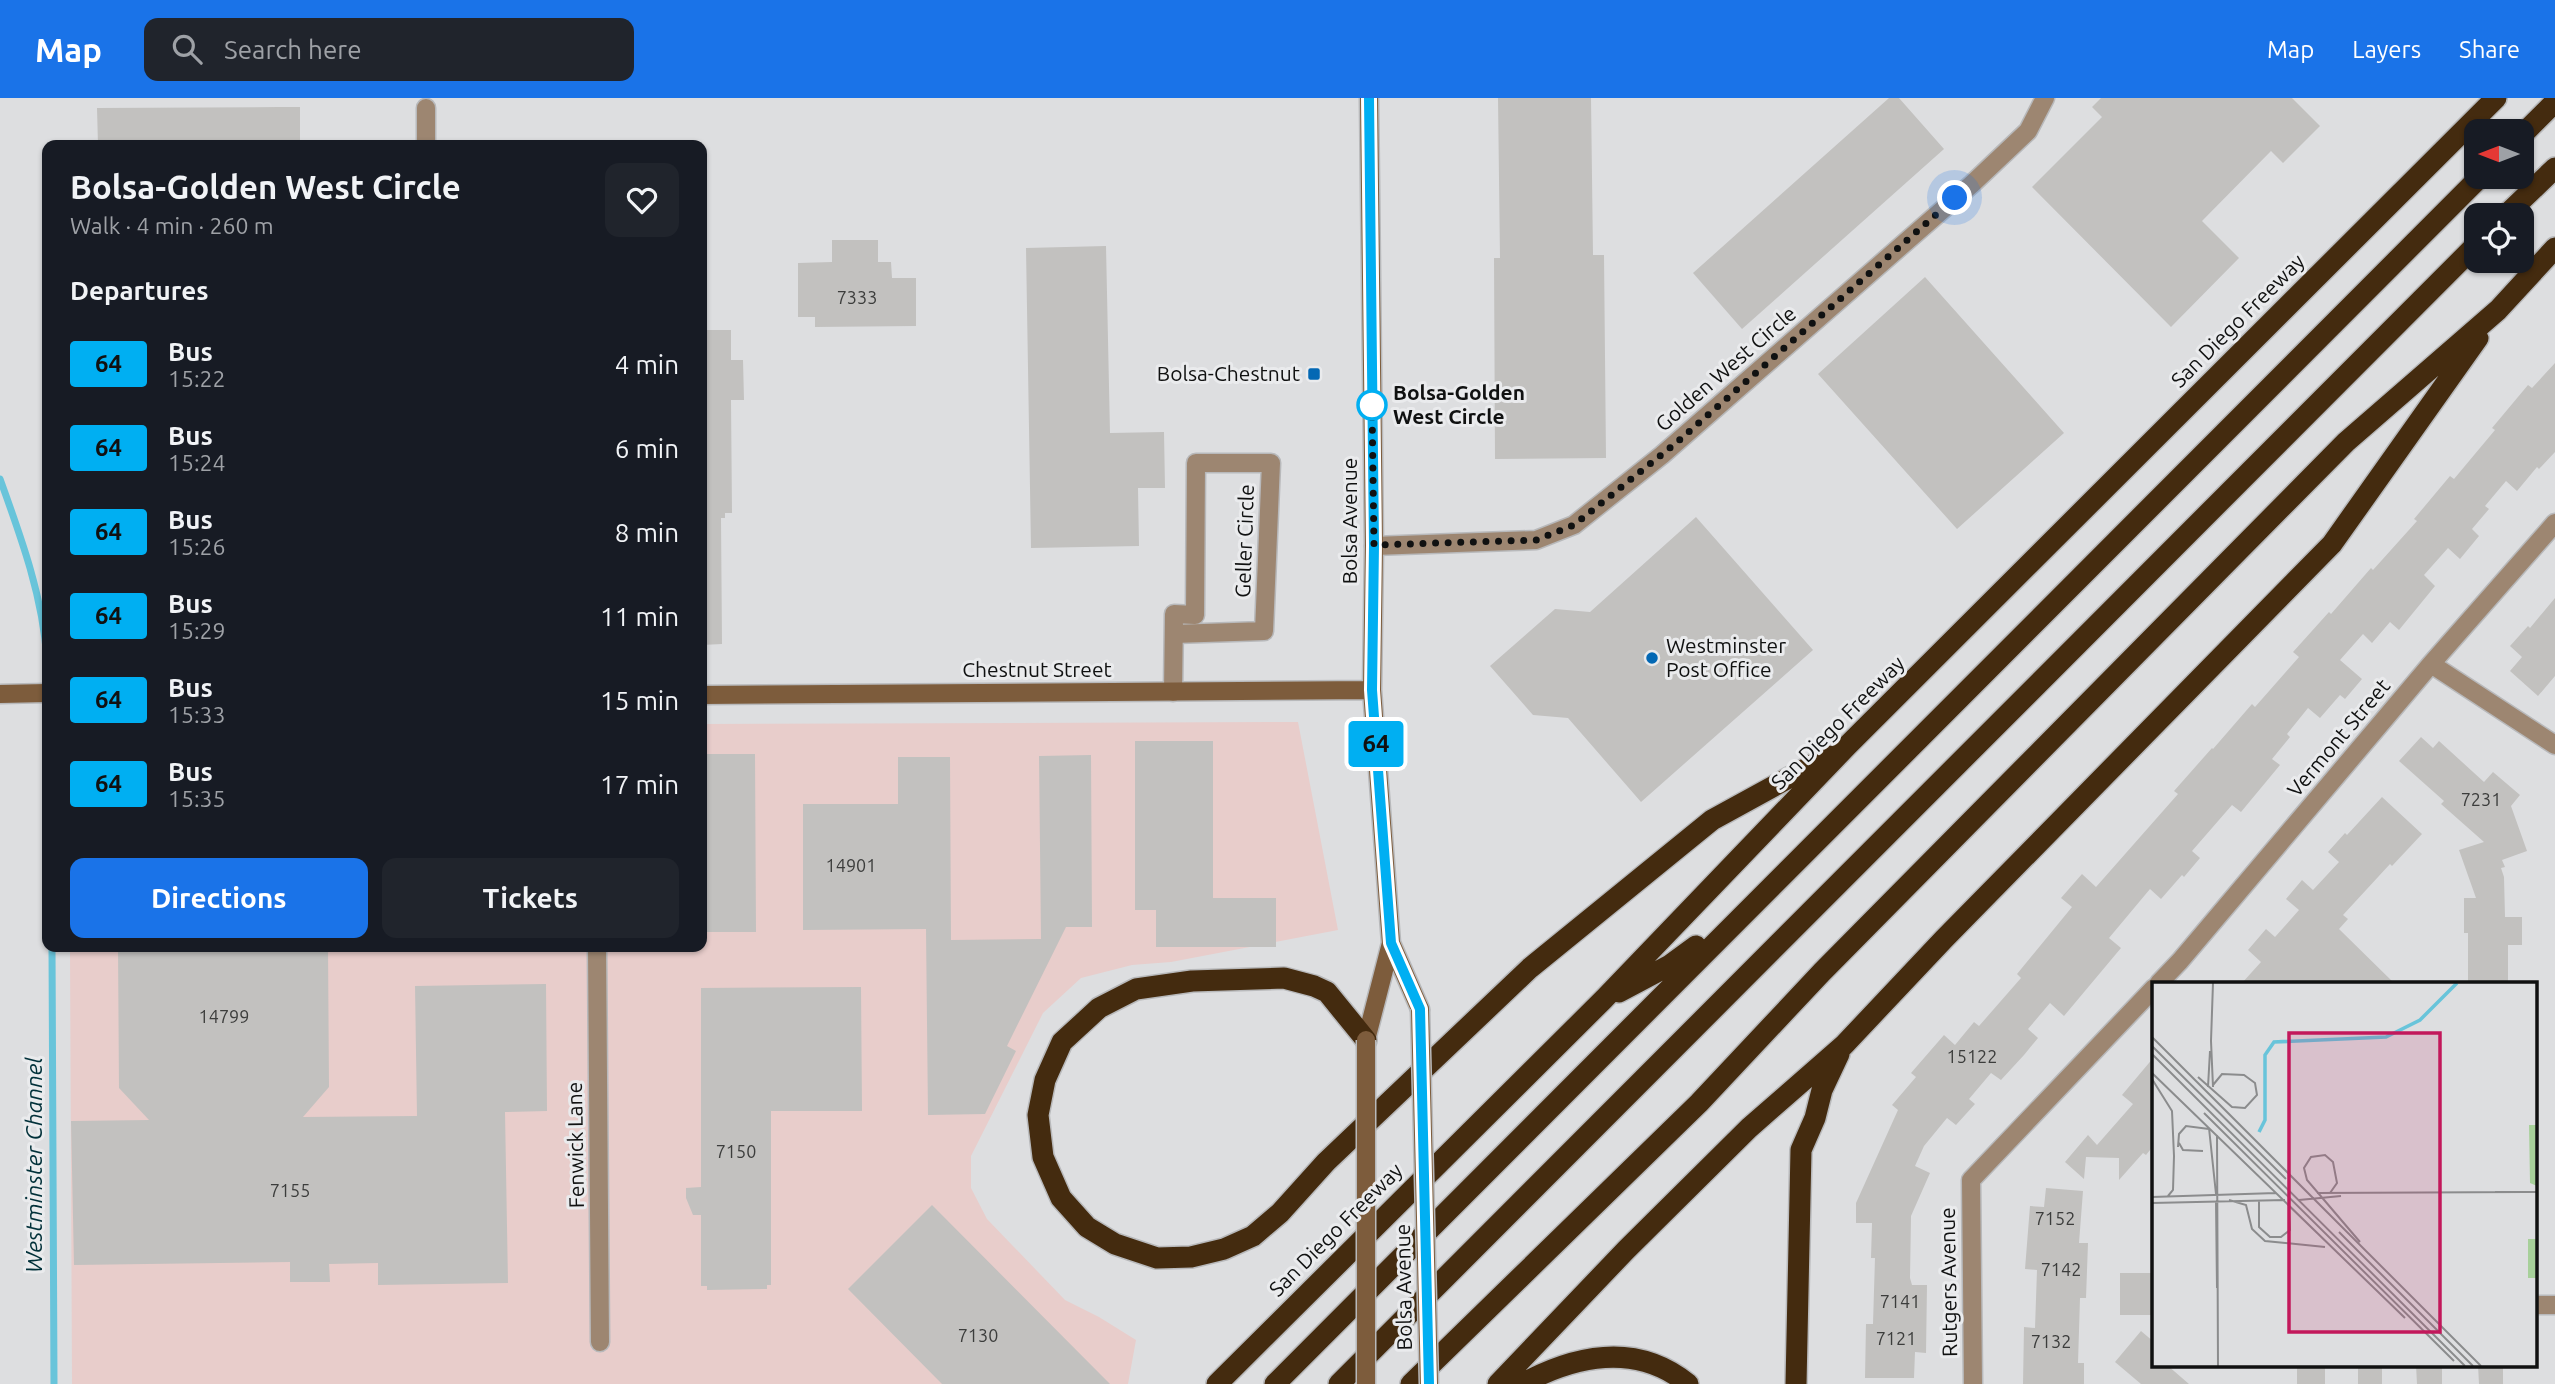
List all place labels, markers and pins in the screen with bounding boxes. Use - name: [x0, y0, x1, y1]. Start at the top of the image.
- place label: Bolsa-Chestnut: [1157, 361, 1300, 385]
- marker: Bolsa-Chestnut: [1306, 366, 1322, 382]
- place label: Bolsa-Golden West Circle: [1393, 380, 1525, 428]
- marker: Bolsa-Golden West Circle: [1357, 390, 1387, 420]
- place label: Westminster Post Office: [1666, 633, 1786, 681]
- marker: Westminster Post Office: [1644, 650, 1660, 666]

